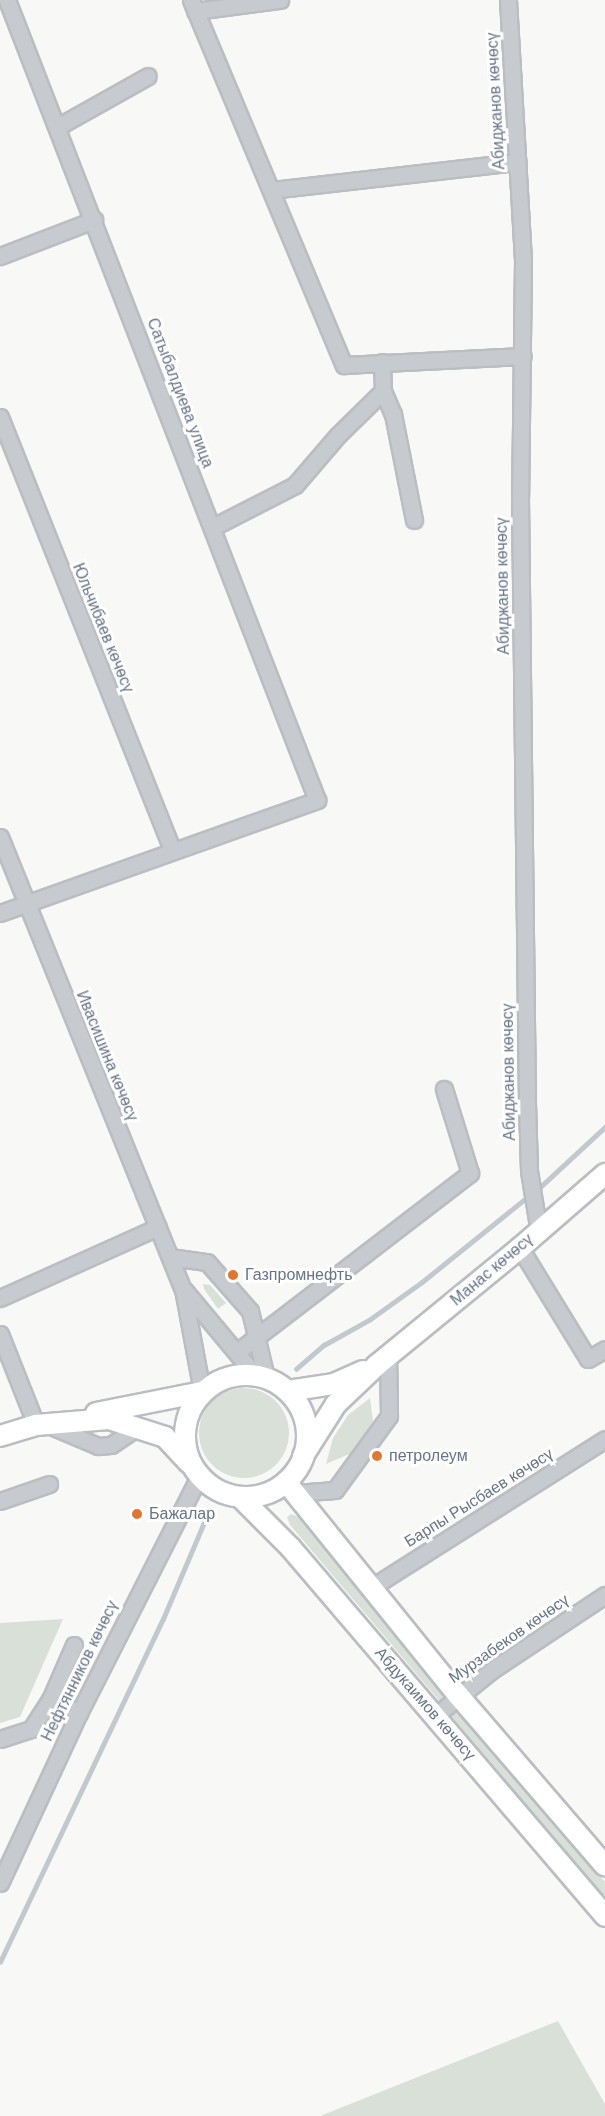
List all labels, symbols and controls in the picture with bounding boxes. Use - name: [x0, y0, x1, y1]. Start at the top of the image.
- street label: Абиджанов көчөсү: [483, 32, 509, 170]
- street label: Сатыбалдиева улица: [143, 315, 217, 471]
- street label: Абиджанов көчөсү: [492, 517, 514, 655]
- street label: Юльчибаев көчөсү: [68, 560, 138, 696]
- street label: Ивасишина көчөсү: [72, 988, 142, 1124]
- street label: Абиджанов көчөсү: [498, 1003, 520, 1141]
- street label: Манас көчөсү: [447, 1230, 537, 1310]
- place label: Газпромнефть: [245, 1265, 352, 1285]
- marker: Газпромнефть: [226, 1268, 240, 1282]
- street label: Барпы Рысбаев көчөсү: [401, 1444, 557, 1552]
- place label: петролеум: [389, 1446, 468, 1466]
- marker: петролеум: [370, 1449, 384, 1463]
- place label: Бажалар: [149, 1504, 215, 1524]
- marker: Бажалар: [130, 1507, 144, 1521]
- street label: Мурзабеков көчөсү: [445, 1590, 573, 1688]
- street label: Нефтянников көчөсү: [38, 1598, 122, 1744]
- street label: Абдукаимов көчөсү: [371, 1644, 479, 1764]

